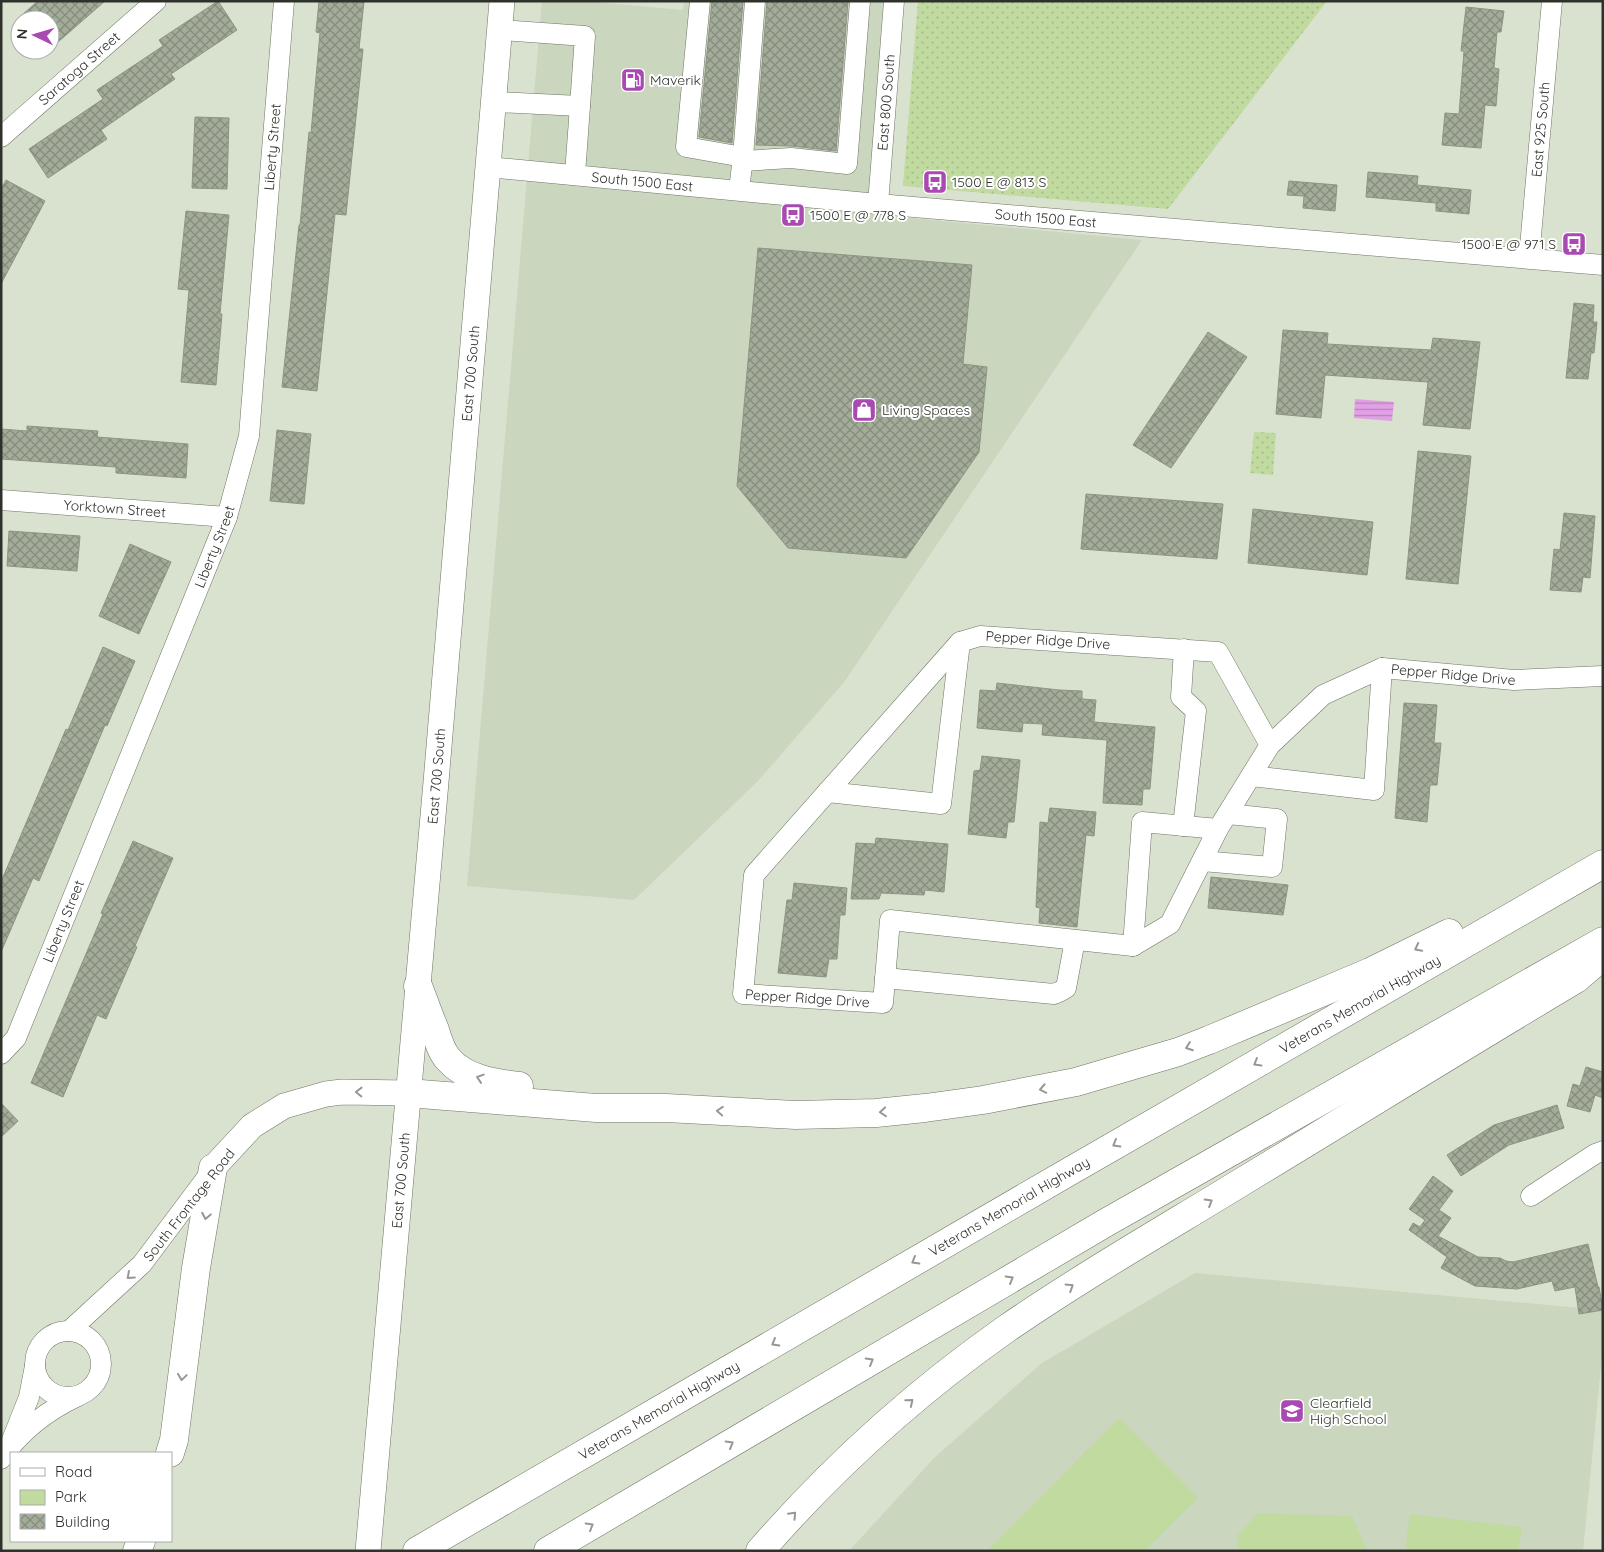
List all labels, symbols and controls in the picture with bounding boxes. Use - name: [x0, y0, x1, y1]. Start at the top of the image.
- north arrow: [10, 10, 60, 60]
- text: N: [13, 28, 31, 40]
- street label: Saratoga Street: [35, 28, 124, 109]
- street label: East 800 South: [873, 53, 899, 151]
- fuel station icon: Maverik: [620, 67, 646, 93]
- place label: Maverik: [650, 71, 701, 89]
- street label: East 925 South: [1527, 81, 1554, 178]
- street label: Liberty Street: [260, 103, 285, 191]
- street label: South 1500 East: [591, 168, 694, 195]
- bus stop icon: 1500 E @ 813 S: [922, 169, 948, 195]
- place label: 1500 E @ 813 S: [952, 173, 1046, 191]
- bus stop icon: 1500 E @ 778 S: [780, 202, 806, 228]
- street label: South 1500 East: [994, 205, 1097, 231]
- place label: 1500 E @ 778 S: [810, 206, 906, 224]
- bus stop icon: 1500 E @ 971 S: [1561, 231, 1587, 257]
- place label: 1500 E @ 971 S: [1461, 235, 1556, 253]
- street label: East 700 South: [458, 325, 484, 422]
- shop icon: Living Spaces: [851, 397, 877, 423]
- place label: Living Spaces: [882, 401, 970, 419]
- street label: Yorktown Street: [63, 496, 167, 521]
- street label: Liberty Street: [190, 503, 239, 590]
- street label: Pepper Ridge Drive: [985, 627, 1111, 653]
- street label: Pepper Ridge Drive: [1390, 660, 1516, 689]
- street label: East 700 South: [423, 727, 450, 825]
- street label: Liberty Street: [39, 877, 88, 965]
- one-way arrow: [1414, 942, 1423, 952]
- street label: Veterans Memorial Highway: [1276, 951, 1444, 1058]
- street label: Pepper Ridge Drive: [744, 985, 870, 1011]
- one-way arrow: [1185, 1042, 1194, 1052]
- one-way arrow: [1254, 1057, 1263, 1067]
- one-way arrow: [477, 1074, 485, 1084]
- one-way arrow: [1039, 1083, 1048, 1094]
- one-way arrow: [355, 1087, 363, 1097]
- one-way arrow: [716, 1106, 724, 1117]
- one-way arrow: [878, 1106, 886, 1117]
- street label: East 700 South: [388, 1132, 414, 1229]
- one-way arrow: [1113, 1138, 1122, 1148]
- street label: South Frontage Road: [139, 1145, 239, 1265]
- street label: Veterans Memorial Highway: [925, 1153, 1093, 1260]
- one-way arrow: [1204, 1199, 1213, 1209]
- one-way arrow: [201, 1212, 211, 1221]
- one-way arrow: [912, 1254, 921, 1264]
- one-way arrow: [126, 1270, 135, 1279]
- one-way arrow: [1005, 1275, 1014, 1285]
- one-way arrow: [1065, 1284, 1074, 1293]
- one-way arrow: [771, 1336, 780, 1346]
- street label: Veterans Memorial Highway: [575, 1356, 743, 1464]
- one-way arrow: [865, 1358, 874, 1368]
- one-way arrow: [177, 1374, 188, 1382]
- place label: Clearfield High School: [1310, 1394, 1387, 1428]
- school or university icon: Clearfield High School: [1279, 1398, 1305, 1424]
- one-way arrow: [905, 1399, 914, 1408]
- one-way arrow: [725, 1440, 734, 1450]
- legend: [10, 1452, 172, 1542]
- text: Road: [55, 1462, 92, 1481]
- text: Park: [55, 1487, 87, 1506]
- one-way arrow: [787, 1511, 796, 1520]
- text: Building: [55, 1512, 110, 1531]
- one-way arrow: [585, 1522, 594, 1532]

